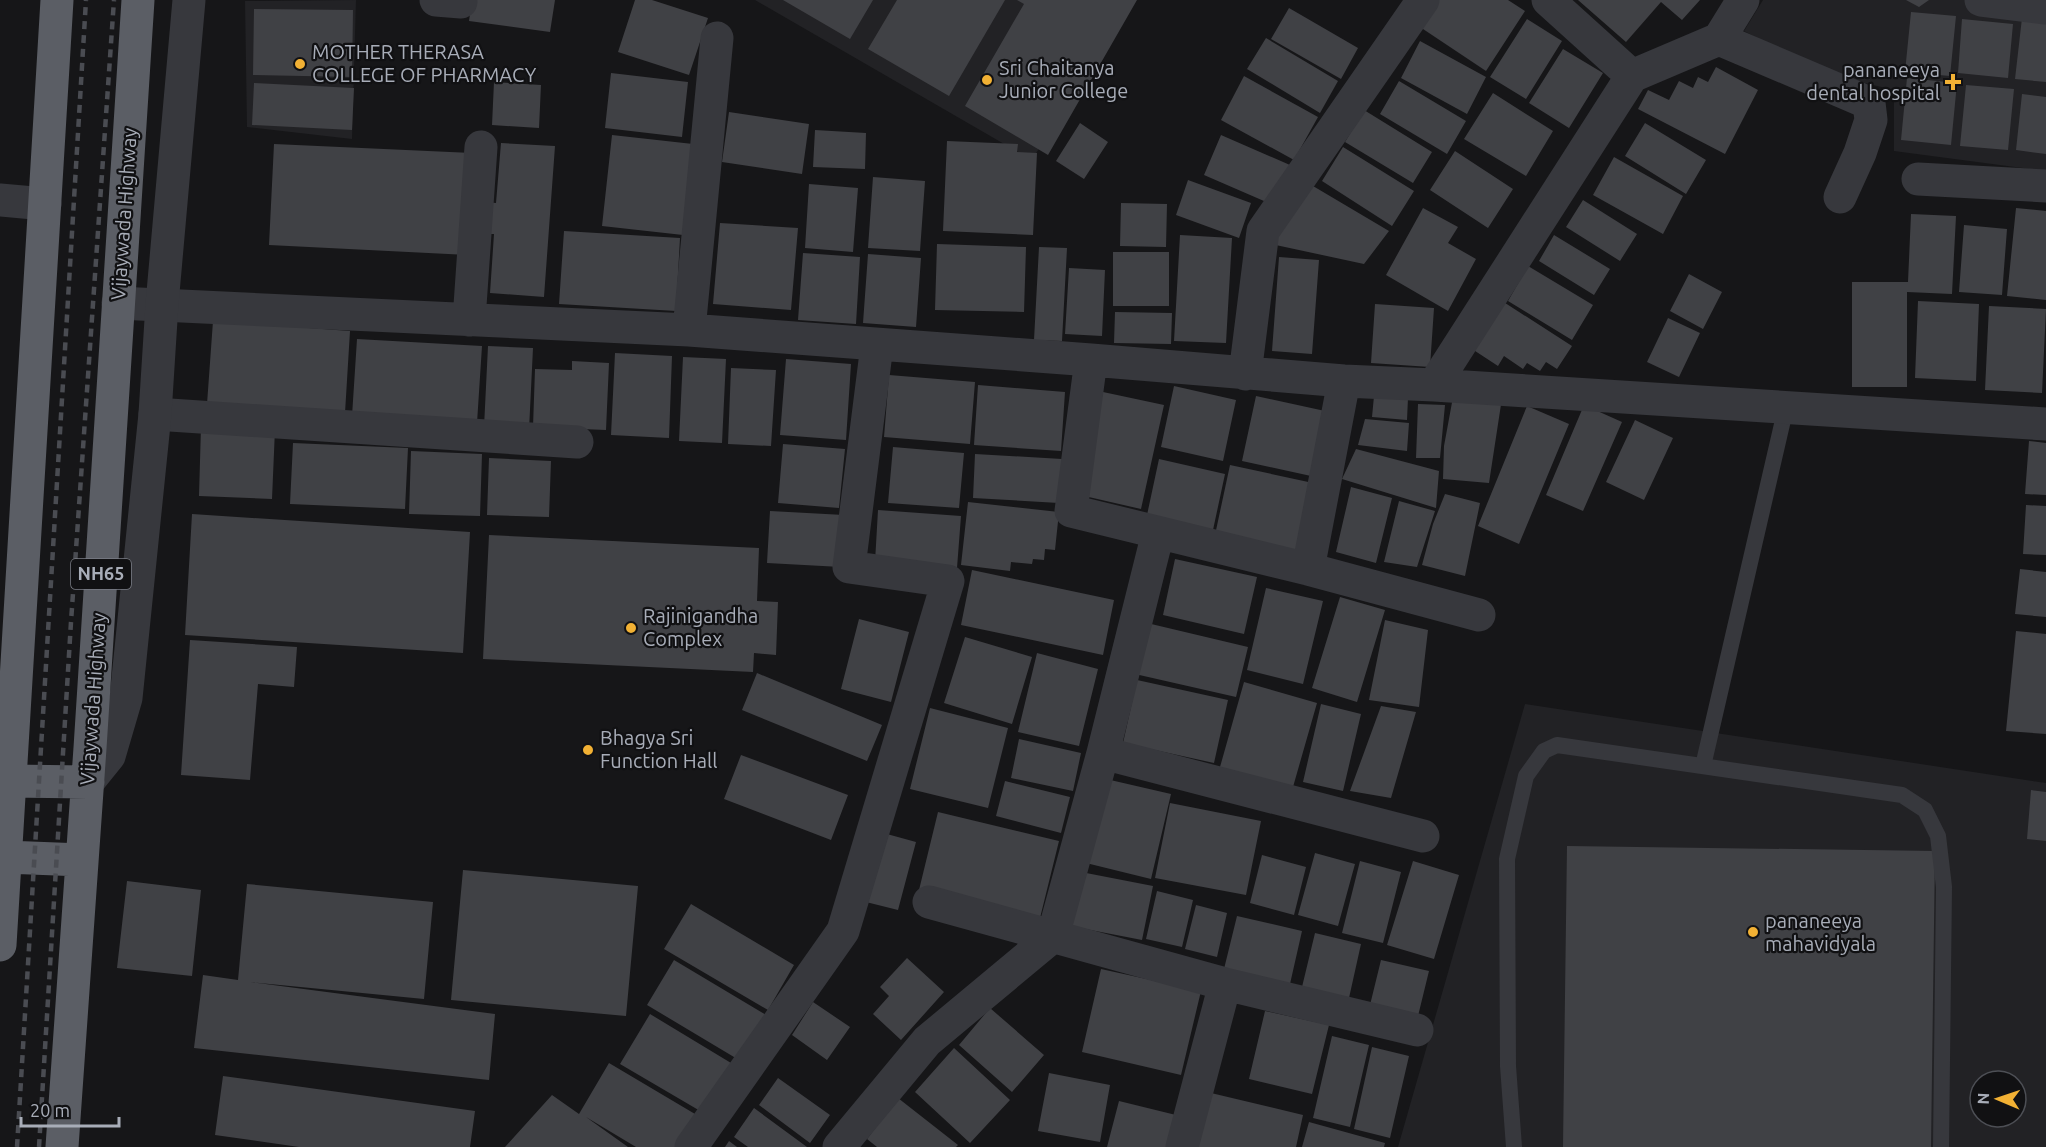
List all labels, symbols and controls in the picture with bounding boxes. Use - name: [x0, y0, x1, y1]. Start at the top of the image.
- place label: MOTHER THERASA COLLEGE OF PHARMACY: [312, 40, 537, 86]
- place label: Sri Chaitanya Junior College: [999, 56, 1128, 102]
- marker: MOTHER THERASA COLLEGE OF PHARMACY: [293, 57, 307, 71]
- place label: pananeeya dental hospital: [1806, 58, 1940, 104]
- marker: Sri Chaitanya Junior College: [980, 73, 994, 87]
- marker: pananeeya dental hospital: [1944, 73, 1962, 91]
- street label: Vijaywada Highway: [106, 127, 141, 301]
- road number: NH65: [71, 559, 131, 589]
- place label: Rajinigandha Complex: [643, 604, 758, 650]
- street label: Vijaywada Highway: [75, 612, 110, 786]
- marker: Rajinigandha Complex: [624, 621, 638, 635]
- place label: Bhagya Sri Function Hall: [600, 726, 717, 772]
- marker: Bhagya Sri Function Hall: [581, 743, 595, 757]
- place label: pananeeya mahavidyala: [1765, 909, 1876, 955]
- marker: pananeeya mahavidyala: [1746, 925, 1760, 939]
- north arrow: [1968, 1069, 2028, 1129]
- scale bar: [21, 1090, 118, 1128]
- text: N: [1974, 1092, 1992, 1105]
- text: 20 m: [30, 1100, 70, 1120]

